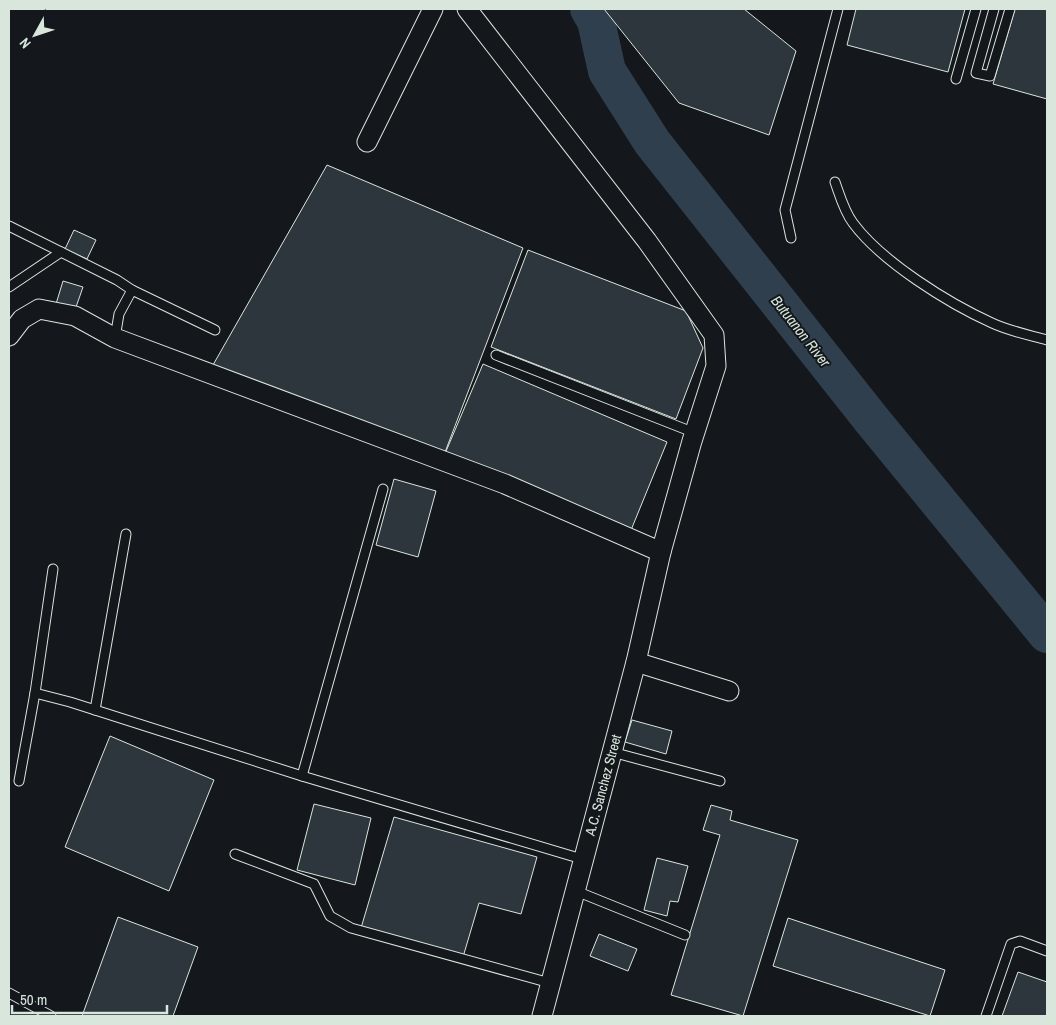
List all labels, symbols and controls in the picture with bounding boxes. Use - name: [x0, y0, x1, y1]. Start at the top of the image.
- north arrow: [10, 10, 60, 60]
- text: N: [15, 34, 35, 52]
- water label: Butuanon River: [766, 291, 836, 372]
- street label: A.C. Sanchez Street: [581, 732, 625, 839]
- scale bar: [12, 982, 168, 1014]
- text: 50 m: [20, 989, 47, 1010]

